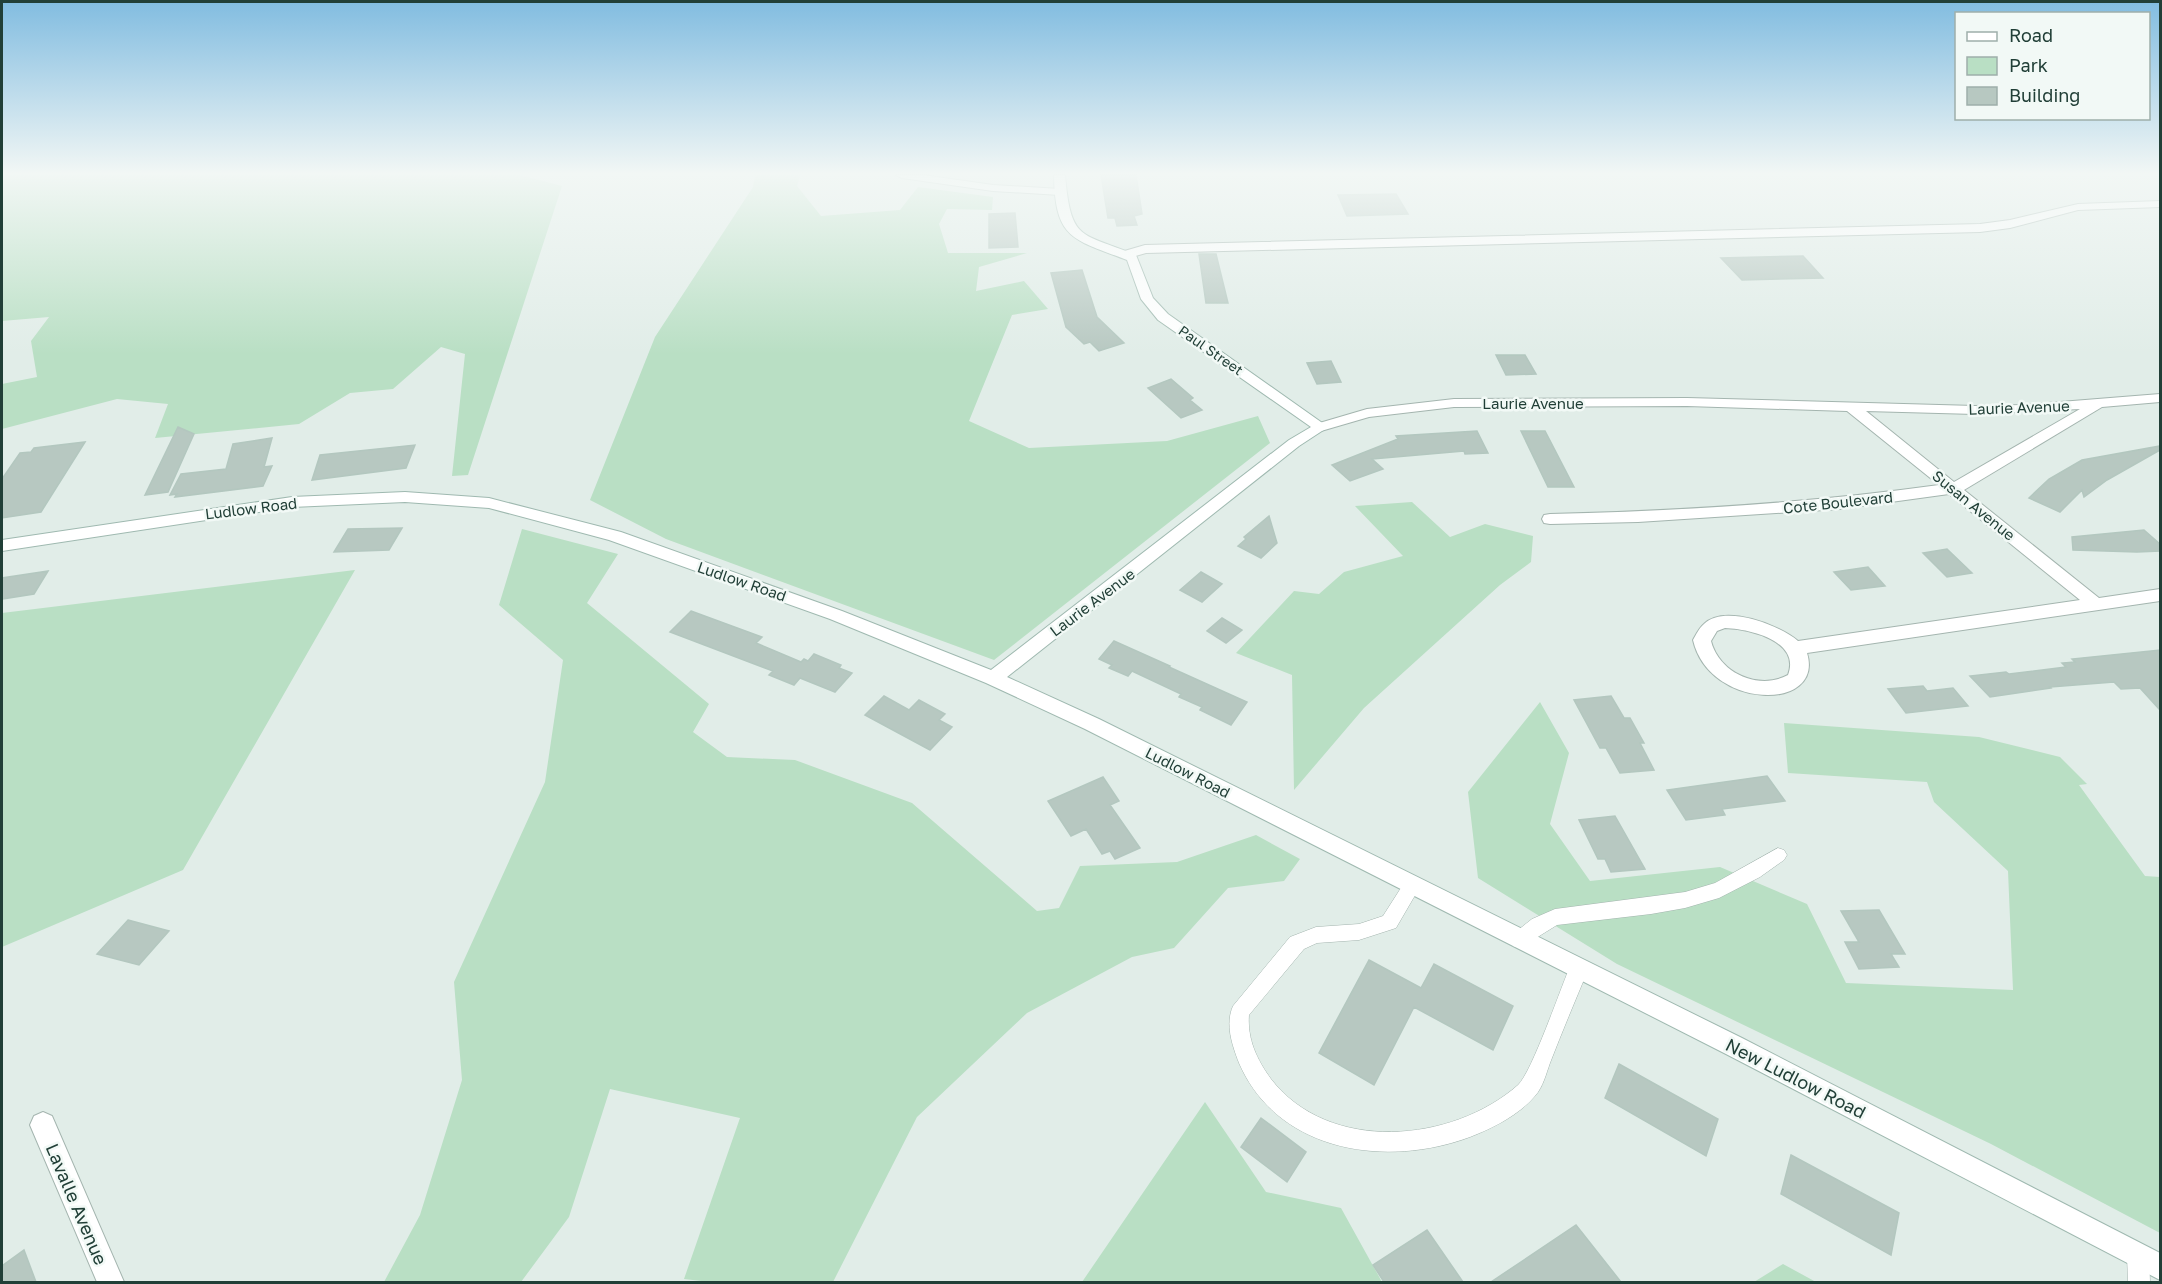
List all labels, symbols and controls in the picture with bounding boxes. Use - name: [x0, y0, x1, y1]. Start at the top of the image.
- legend: [1955, 12, 2150, 120]
- text: Road: [2009, 24, 2053, 46]
- text: Park: [2009, 54, 2048, 76]
- text: Building: [2009, 84, 2080, 106]
- street label: Paul Street: [1175, 322, 1247, 378]
- street label: Laurie Avenue: [1482, 394, 1584, 412]
- street label: Laurie Avenue: [1968, 396, 2070, 418]
- street label: Susan Avenue: [1929, 466, 2019, 544]
- street label: Cote Boulevard: [1782, 487, 1894, 517]
- street label: Ludlow Road: [204, 493, 298, 523]
- street label: Ludlow Road: [695, 557, 789, 605]
- street label: Laurie Avenue: [1046, 564, 1138, 640]
- street label: Ludlow Road: [1143, 743, 1233, 801]
- street label: New Ludlow Road: [1722, 1033, 1870, 1123]
- street label: Lavalle Avenue: [42, 1140, 112, 1268]

